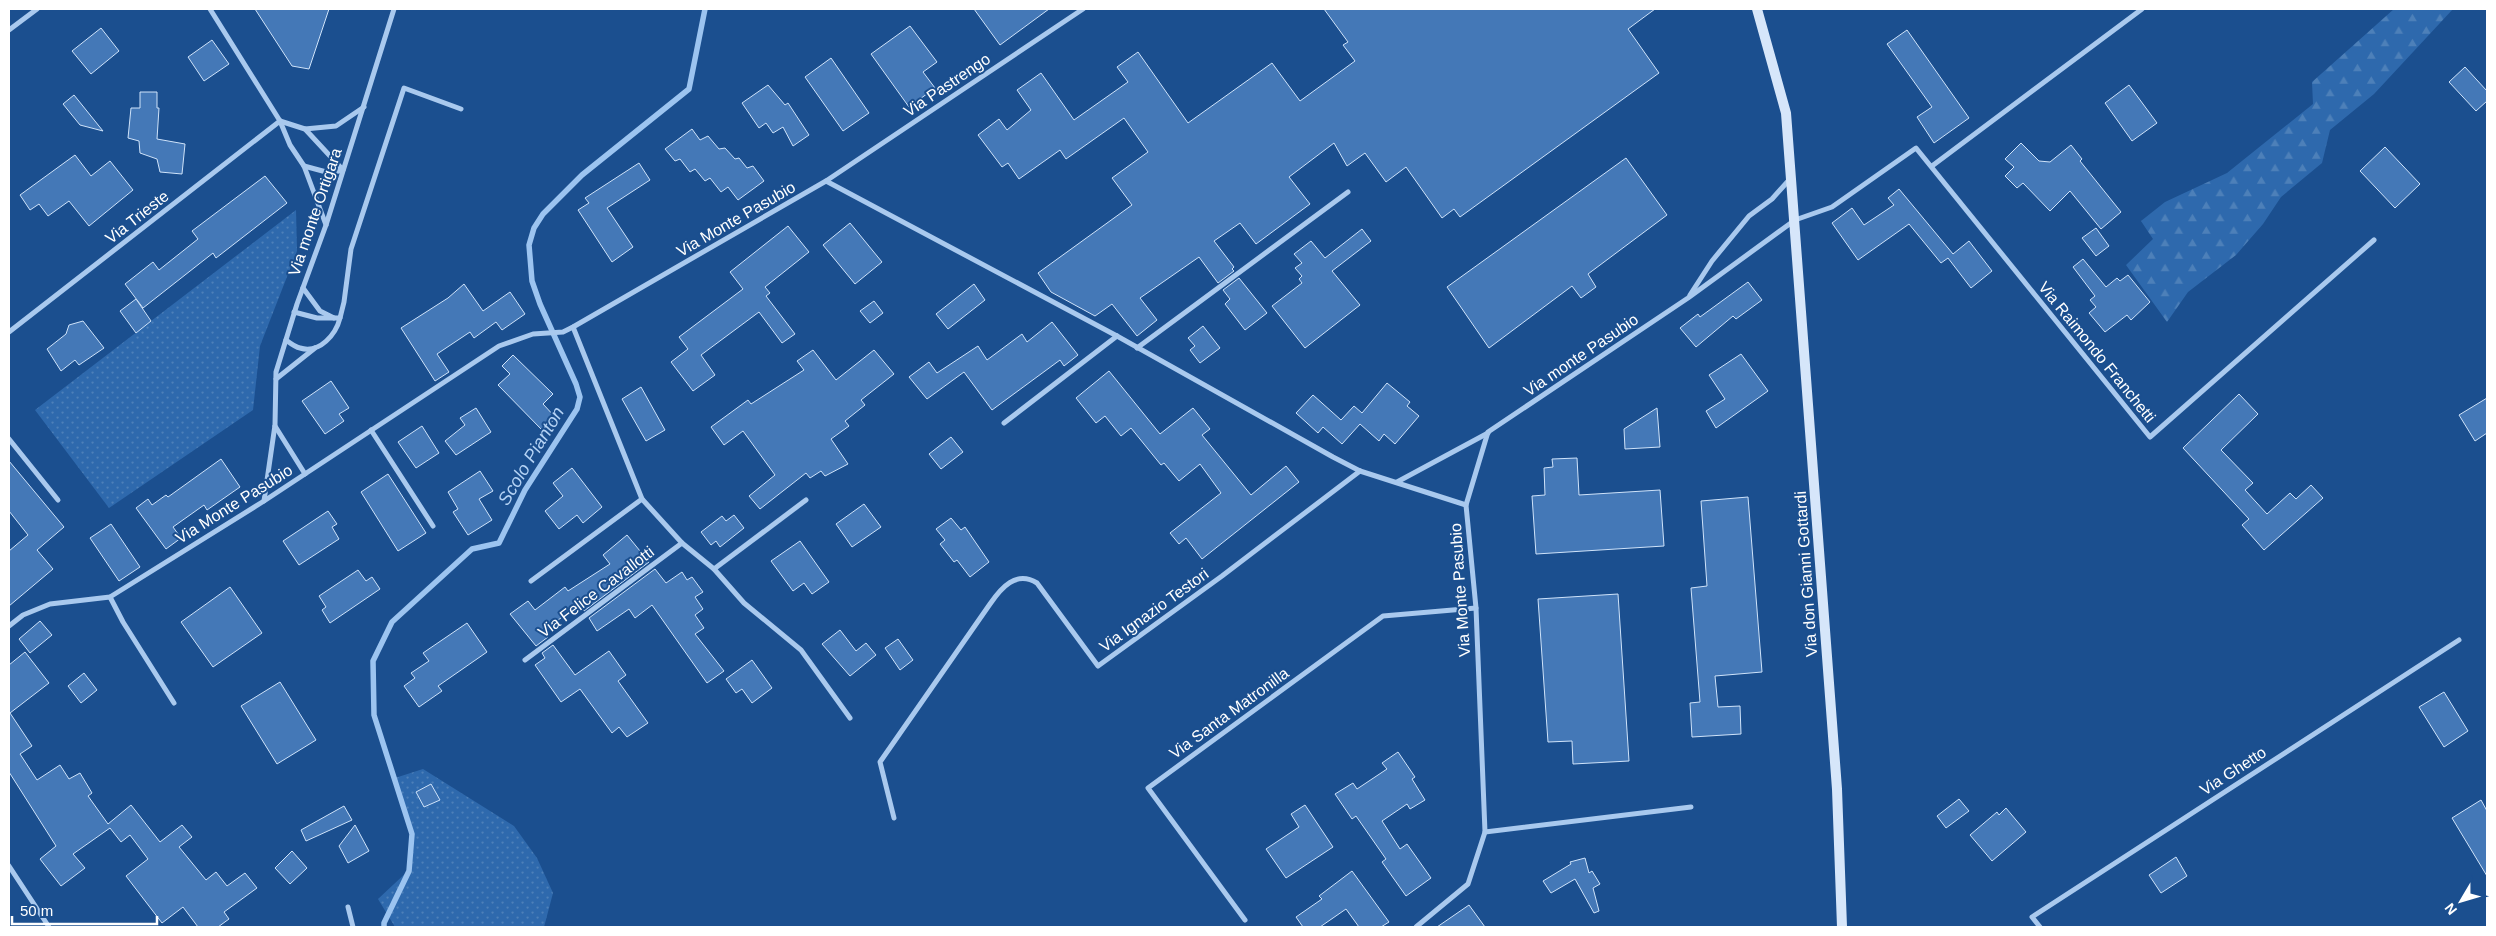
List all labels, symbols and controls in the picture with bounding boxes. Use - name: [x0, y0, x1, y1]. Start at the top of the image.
- street label: Via Pastrengo: [901, 50, 993, 120]
- street label: Via monte Ortigara: [285, 146, 345, 278]
- street label: Via Monte Pasubio: [674, 178, 798, 260]
- street label: Via Trieste: [102, 187, 172, 247]
- street label: Via Raimondo Franchetti: [2035, 278, 2159, 426]
- street label: Via monte Pasubio: [1521, 310, 1641, 400]
- water label: Scolo Pianton: [494, 403, 568, 509]
- street label: Via Monte Pasubio: [173, 461, 295, 547]
- street label: Via don Gianni Gottardi: [1792, 491, 1820, 657]
- street label: Via Monte Pasubio: [1447, 522, 1473, 657]
- street label: Via Felice Cavallotti: [535, 543, 657, 641]
- street label: Via Ignazio Testori: [1096, 565, 1212, 655]
- street label: Via Santa Matronilla: [1166, 664, 1292, 762]
- street label: Via Ghetto: [2197, 743, 2269, 799]
- north arrow: [2436, 876, 2486, 926]
- scale bar: [12, 894, 158, 926]
- text: N: [2441, 900, 2460, 918]
- text: 50 m: [20, 902, 53, 919]

